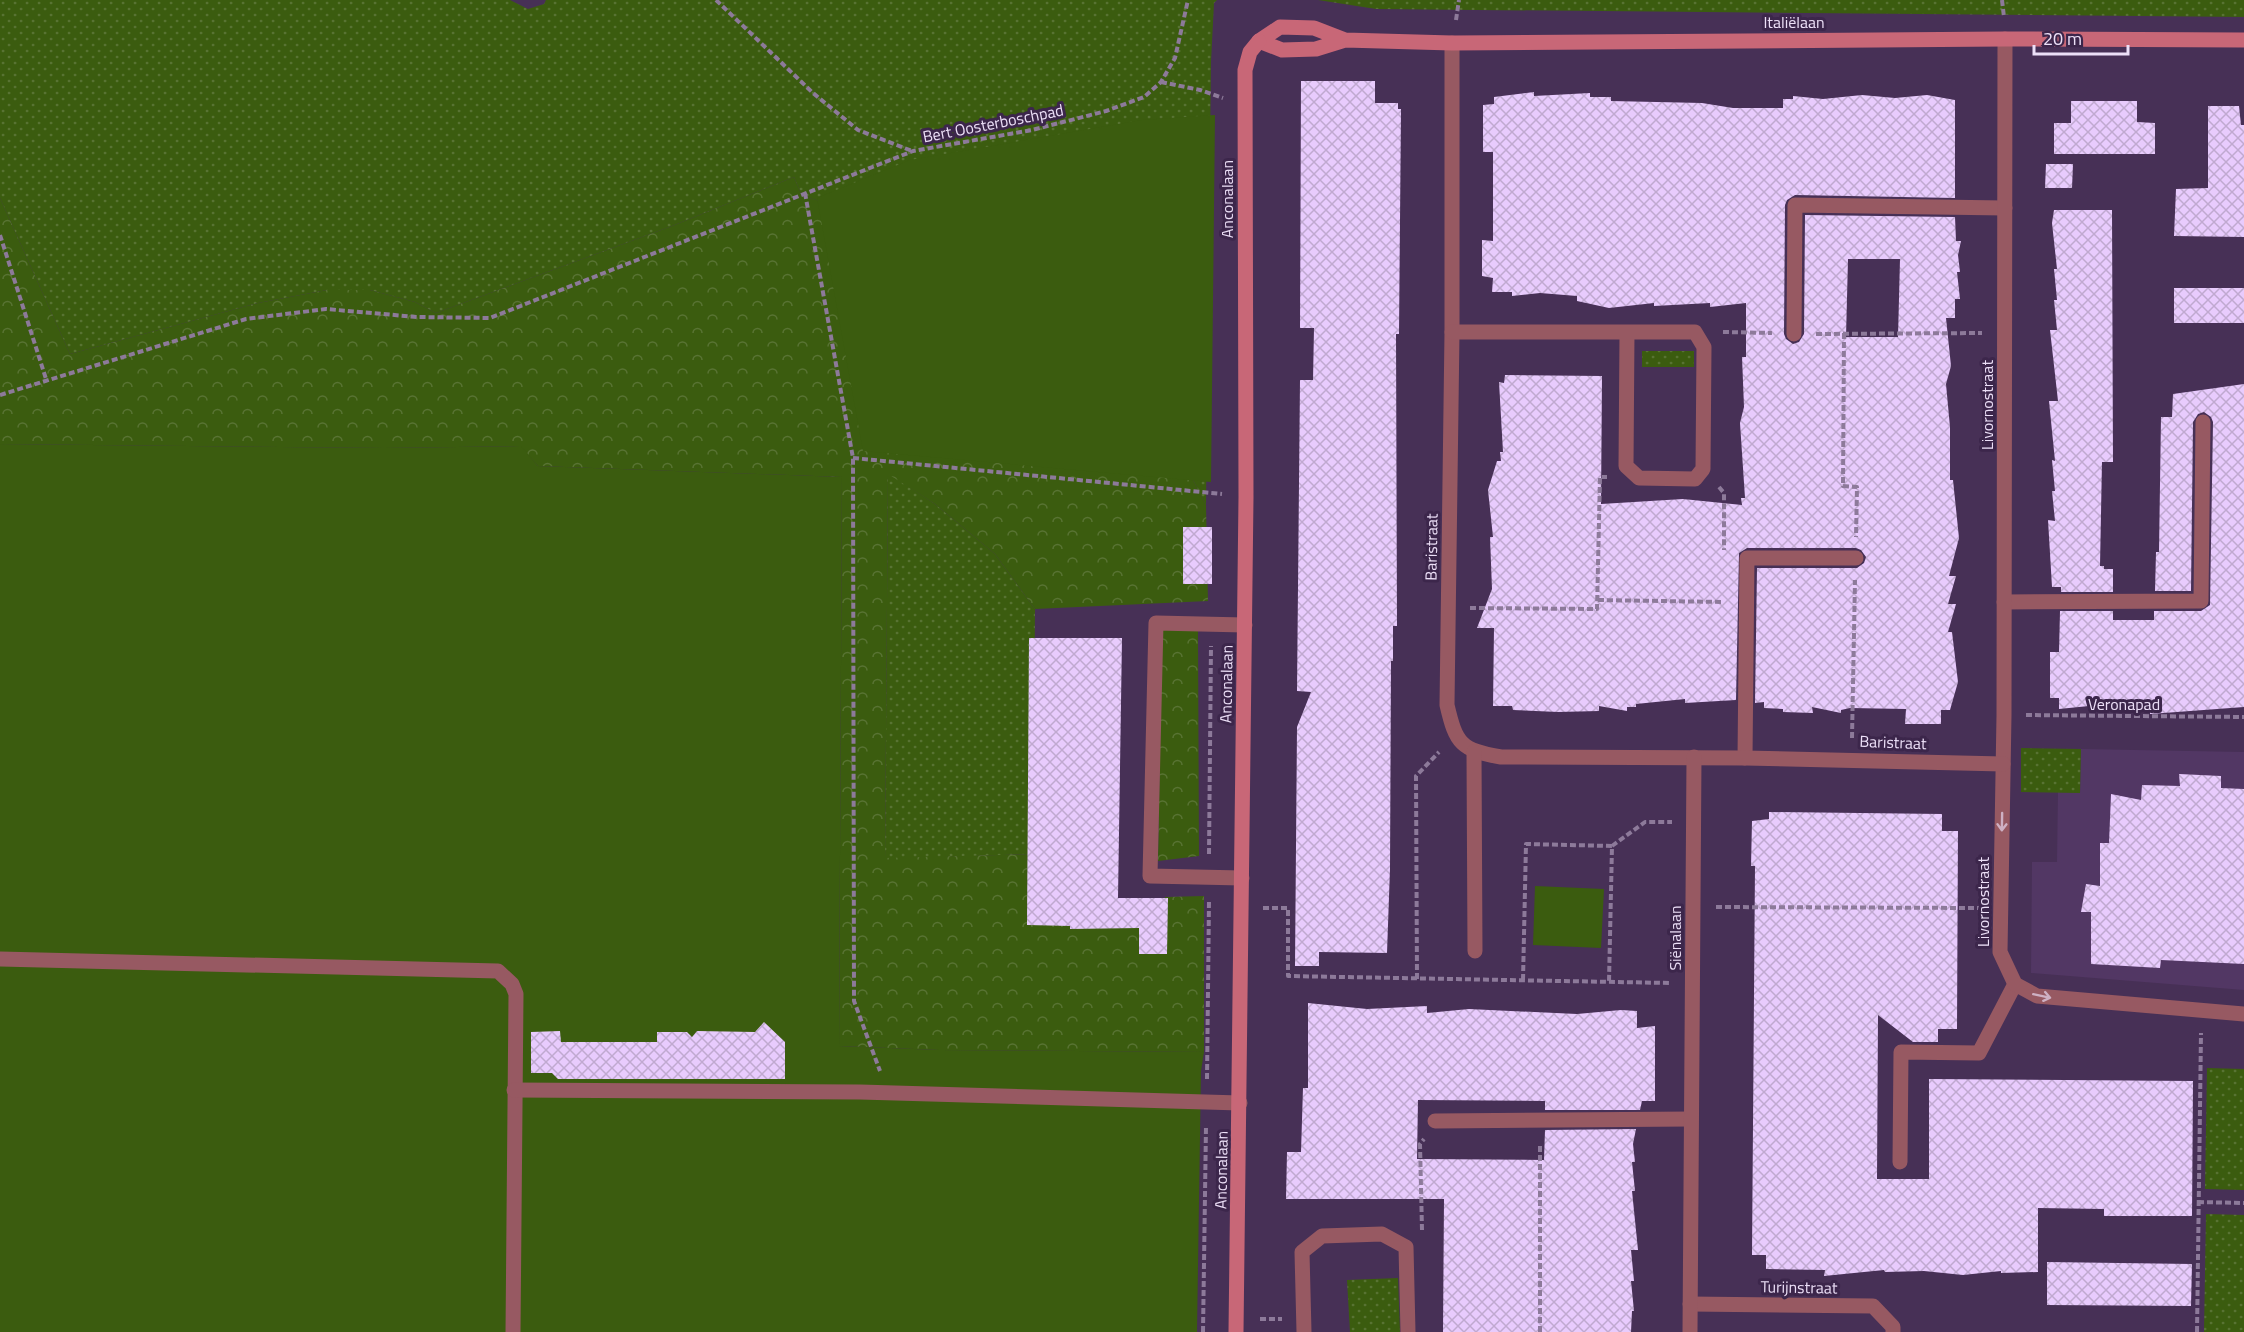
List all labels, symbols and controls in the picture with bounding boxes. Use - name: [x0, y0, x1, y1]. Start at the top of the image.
- street label: Italiëlaan: [1763, 10, 1825, 34]
- scale bar: [2034, 18, 2128, 56]
- text: 20 m: [2043, 25, 2082, 52]
- street label: Bert Oosterboschpad: [920, 98, 1066, 148]
- street label: Anconalaan: [1215, 160, 1239, 238]
- street label: Livornostraat: [1975, 360, 1999, 450]
- street label: Baristraat: [1418, 513, 1444, 581]
- street label: Anconalaan: [1213, 645, 1239, 723]
- street label: Veronapad: [2088, 692, 2160, 716]
- street label: Baristraat: [1859, 729, 1927, 755]
- one-way arrow: [1996, 812, 2008, 832]
- street label: Livornostraat: [1971, 857, 1995, 947]
- street label: Siënalaan: [1663, 905, 1687, 971]
- one-way arrow: [2032, 990, 2051, 1002]
- street label: Anconalaan: [1208, 1131, 1234, 1209]
- street label: Turijnstraat: [1760, 1274, 1838, 1300]

